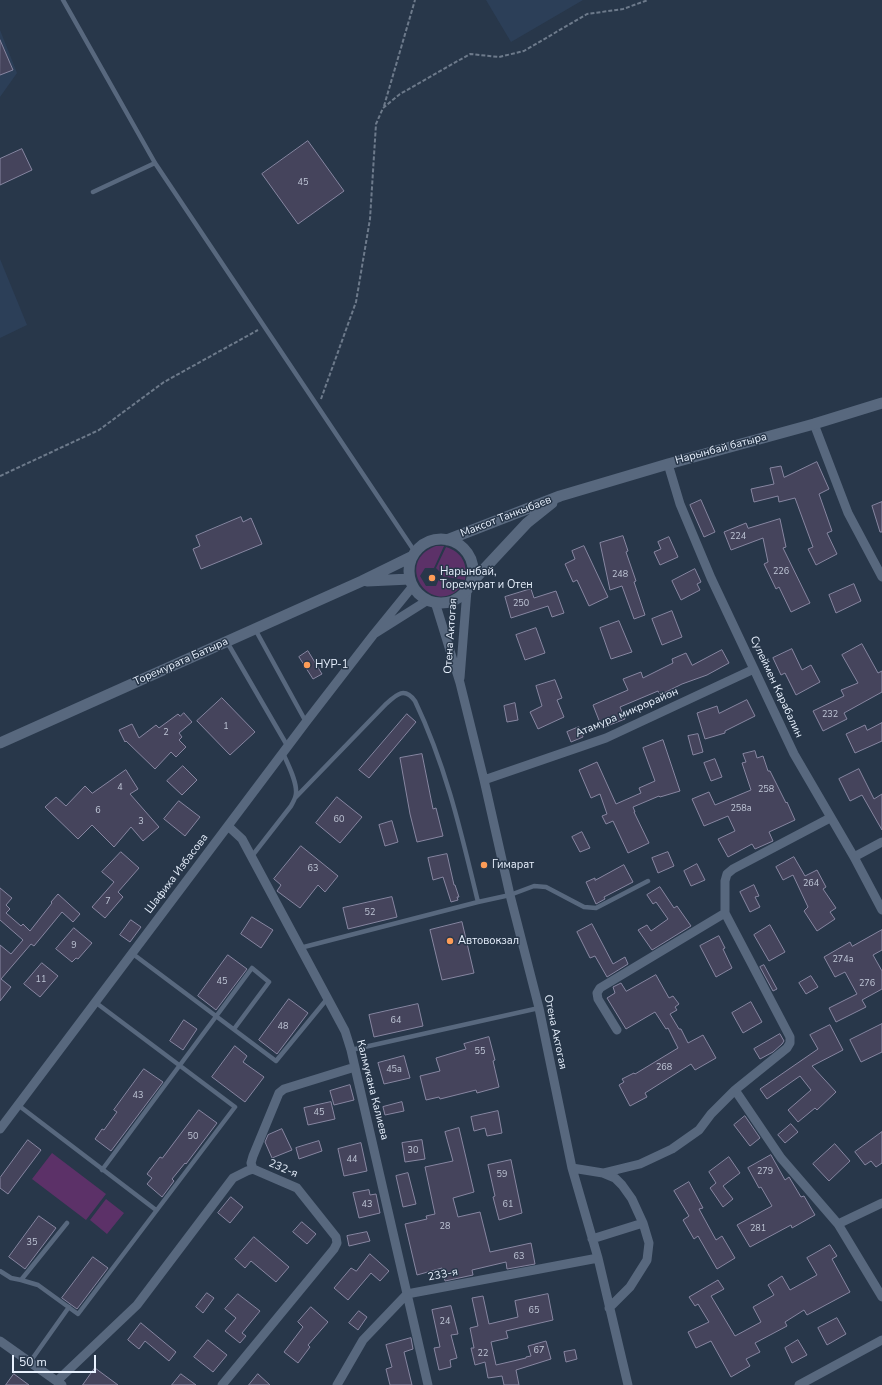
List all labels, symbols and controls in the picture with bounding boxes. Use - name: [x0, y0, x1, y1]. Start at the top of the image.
- house number: 45: [298, 178, 308, 188]
- street label: Нарынбай батыра: [674, 430, 768, 468]
- street label: Максот Танкыбаев: [459, 494, 553, 540]
- house number: 224: [730, 532, 746, 542]
- place label: Нарынбай, Торемурат и Отен: [440, 565, 533, 591]
- house number: 226: [773, 567, 789, 577]
- house number: 248: [612, 570, 628, 580]
- marker: Нарынбай, Торемурат и Отен: [427, 573, 437, 583]
- street label: Отена Актогая: [442, 598, 460, 674]
- house number: 250: [513, 599, 529, 609]
- street label: Сулеймен Карабалин: [747, 634, 805, 740]
- street label: Торемурата Батыра: [132, 635, 230, 689]
- place label: НУР-1: [315, 658, 348, 672]
- marker: НУР-1: [302, 660, 312, 670]
- street label: Атамура микрорайон: [574, 685, 680, 741]
- house number: 232: [822, 710, 838, 720]
- house number: 1: [223, 722, 229, 732]
- house number: 2: [163, 728, 169, 738]
- house number: 4: [117, 783, 123, 793]
- house number: 258: [758, 785, 774, 795]
- house number: 258а: [730, 804, 752, 814]
- house number: 6: [95, 806, 101, 816]
- house number: 60: [334, 815, 344, 825]
- house number: 3: [138, 817, 144, 827]
- street label: Шафиха Избасова: [143, 832, 211, 916]
- place label: Гимарат: [492, 858, 534, 872]
- marker: Гимарат: [479, 860, 489, 870]
- house number: 63: [308, 864, 318, 874]
- house number: 264: [803, 879, 819, 889]
- house number: 7: [105, 897, 111, 907]
- house number: 52: [365, 908, 375, 918]
- place label: Автовокзал: [458, 934, 519, 948]
- marker: Автовокзал: [445, 936, 455, 946]
- house number: 9: [71, 941, 77, 951]
- house number: 274а: [832, 955, 854, 965]
- house number: 11: [36, 975, 46, 985]
- house number: 45: [217, 977, 227, 987]
- house number: 276: [859, 979, 875, 989]
- street label: Отена Актогая: [541, 993, 569, 1071]
- house number: 64: [391, 1016, 401, 1026]
- house number: 48: [278, 1022, 288, 1032]
- street label: Калмукана Калиева: [353, 1039, 391, 1141]
- house number: 55: [475, 1047, 485, 1057]
- house number: 268: [656, 1063, 672, 1073]
- house number: 45а: [386, 1065, 402, 1075]
- house number: 43: [133, 1091, 143, 1101]
- house number: 45: [314, 1108, 324, 1118]
- house number: 50: [188, 1132, 198, 1142]
- house number: 30: [408, 1146, 418, 1156]
- house number: 44: [347, 1155, 357, 1165]
- street label: 232-я: [266, 1157, 300, 1181]
- house number: 279: [757, 1167, 773, 1177]
- house number: 59: [497, 1170, 507, 1180]
- house number: 43: [362, 1200, 372, 1210]
- house number: 61: [503, 1200, 513, 1210]
- house number: 28: [440, 1222, 450, 1232]
- house number: 281: [750, 1224, 766, 1234]
- house number: 35: [27, 1238, 37, 1248]
- house number: 63: [514, 1252, 524, 1262]
- street label: 233-я: [427, 1266, 459, 1284]
- house number: 65: [529, 1306, 539, 1316]
- house number: 24: [440, 1317, 450, 1327]
- house number: 67: [534, 1346, 544, 1356]
- scale bar: [14, 1347, 98, 1373]
- house number: 22: [478, 1349, 488, 1359]
- text: 50 m: [19, 1354, 47, 1370]

